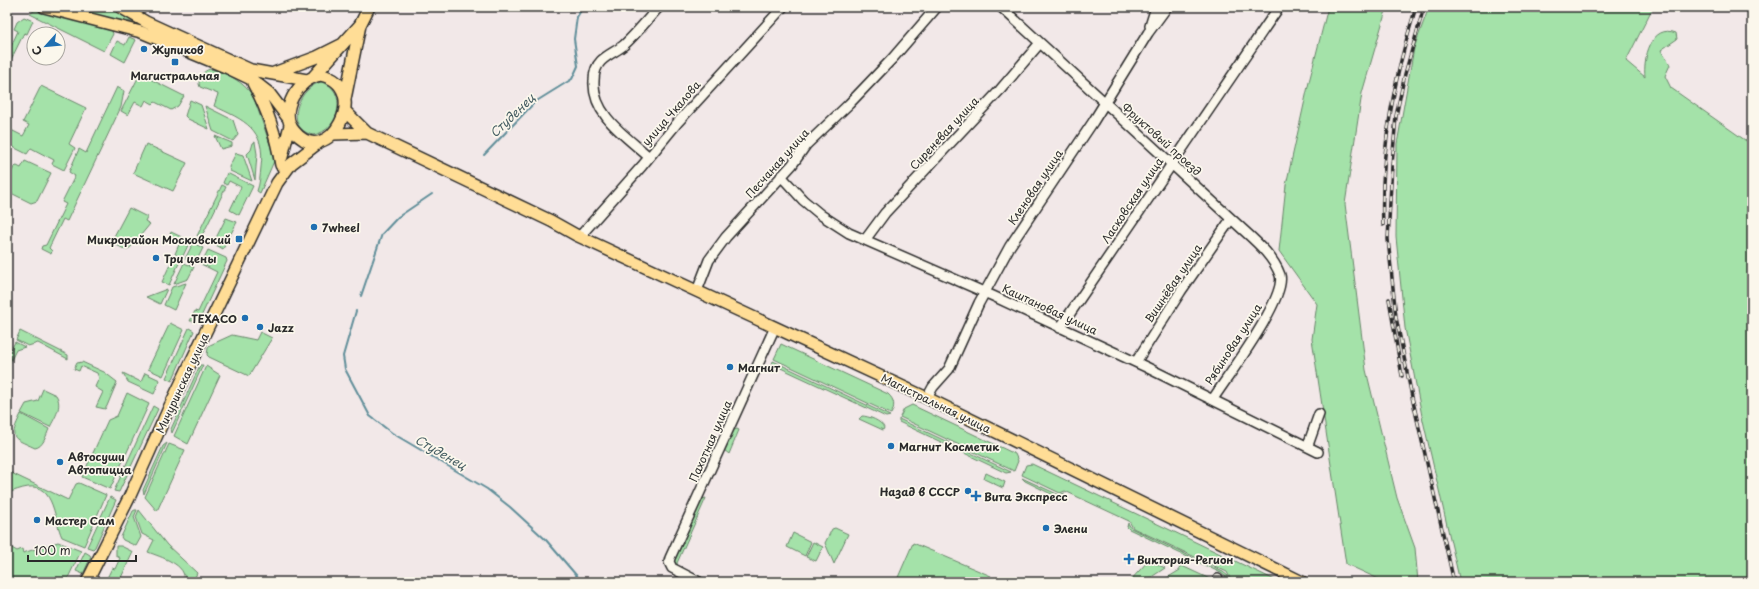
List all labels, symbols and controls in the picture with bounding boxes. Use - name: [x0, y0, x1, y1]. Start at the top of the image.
- north arrow: [26, 26, 66, 66]
- place label: Жупиков: [151, 41, 204, 58]
- text: С: [27, 43, 46, 58]
- marker: Жупиков: [139, 44, 149, 54]
- marker: Магистральная: [170, 57, 180, 67]
- place label: Магистральная: [130, 67, 220, 84]
- street label: улица Чкалова: [638, 77, 704, 149]
- water label: Студенец: [485, 89, 539, 141]
- street label: Сиреневая улица: [906, 93, 983, 173]
- street label: Фруктовый проезд: [1118, 99, 1206, 179]
- street label: Песчаная улица: [741, 124, 813, 201]
- street label: Кленовая улица: [1003, 146, 1067, 228]
- street label: Ласковская улица: [1097, 154, 1167, 246]
- place label: 7wheel: [322, 219, 360, 236]
- marker: 7wheel: [309, 222, 319, 232]
- place label: Микрорайон Московский: [87, 231, 231, 248]
- marker: Микрорайон Московский: [234, 234, 244, 244]
- street label: Вишнёвая улица: [1140, 240, 1206, 326]
- place label: Три цены: [164, 250, 216, 267]
- marker: Три цены: [151, 253, 161, 263]
- street label: Каштановая улица: [999, 279, 1101, 339]
- street label: Рябиновая улица: [1200, 300, 1266, 388]
- place label: ТЕХАСО: [191, 310, 237, 327]
- marker: ТЕХАСО: [240, 313, 250, 323]
- place label: Jazz: [268, 319, 294, 336]
- marker: Jazz: [255, 322, 265, 332]
- street label: Мичуринская улица: [151, 330, 213, 436]
- place label: Магнит: [738, 359, 780, 376]
- marker: Магнит: [725, 362, 735, 372]
- street label: Магистральная улица: [878, 369, 994, 437]
- street label: Пахотная улица: [684, 397, 736, 485]
- water label: Студенец: [412, 430, 470, 474]
- place label: Магнит Косметик: [899, 438, 1000, 455]
- marker: Магнит Косметик: [886, 441, 896, 451]
- place label: Автосуши Автопицца: [68, 448, 132, 478]
- marker: Автосуши Автопицца: [55, 457, 65, 467]
- place label: Назад в СССР: [880, 483, 960, 500]
- marker: Назад в СССР: [963, 486, 973, 496]
- place label: Вита Экспресс: [984, 488, 1068, 505]
- marker: Вита Экспресс: [971, 491, 981, 501]
- place label: Мастер Сам: [45, 512, 115, 529]
- marker: Мастер Сам: [32, 515, 42, 525]
- place label: Элени: [1054, 520, 1088, 537]
- marker: Элени: [1041, 523, 1051, 533]
- scale bar: [28, 537, 136, 563]
- text: 100 m: [34, 541, 71, 559]
- place label: Виктория-Регион: [1137, 551, 1234, 568]
- marker: Виктория-Регион: [1124, 554, 1134, 564]

